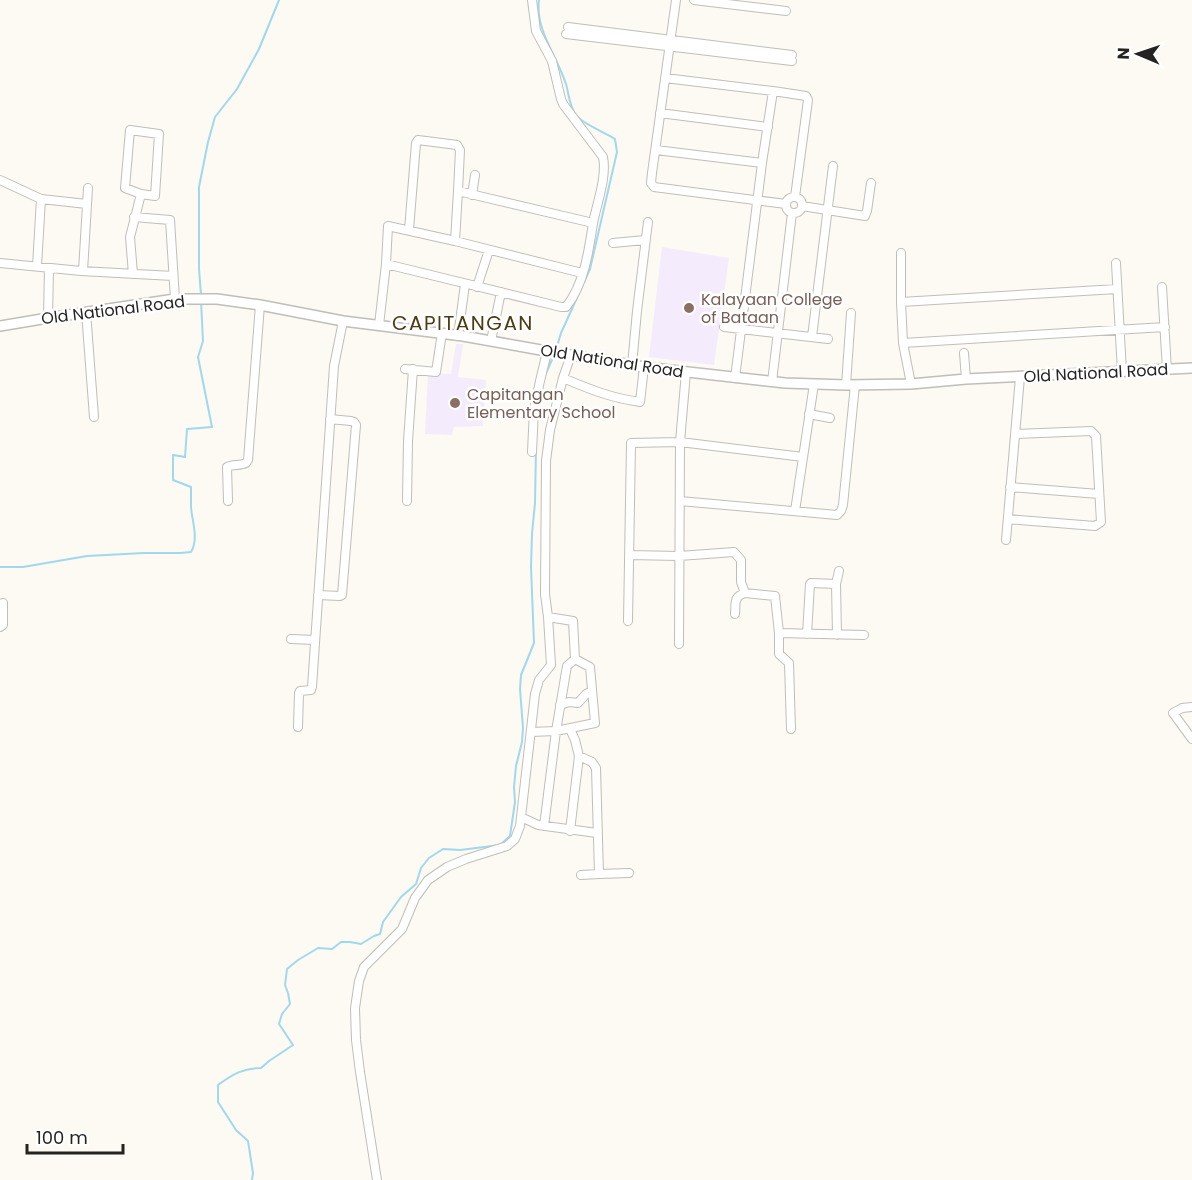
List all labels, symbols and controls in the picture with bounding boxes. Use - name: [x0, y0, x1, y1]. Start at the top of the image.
- north arrow: [1108, 24, 1168, 84]
- text: N: [1112, 47, 1135, 60]
- place label: Kalayaan College of Bataan: [701, 288, 843, 329]
- street label: Old National Road: [40, 290, 186, 330]
- marker: Kalayaan College of Bataan: [682, 301, 696, 315]
- district label: CAPITANGAN: [392, 309, 534, 337]
- street label: Old National Road: [539, 338, 685, 384]
- street label: Old National Road: [1023, 358, 1169, 388]
- place label: Capitangan Elementary School: [467, 383, 615, 424]
- marker: Capitangan Elementary School: [448, 396, 462, 410]
- scale bar: [27, 1117, 123, 1155]
- text: 100 m: [36, 1125, 88, 1150]

